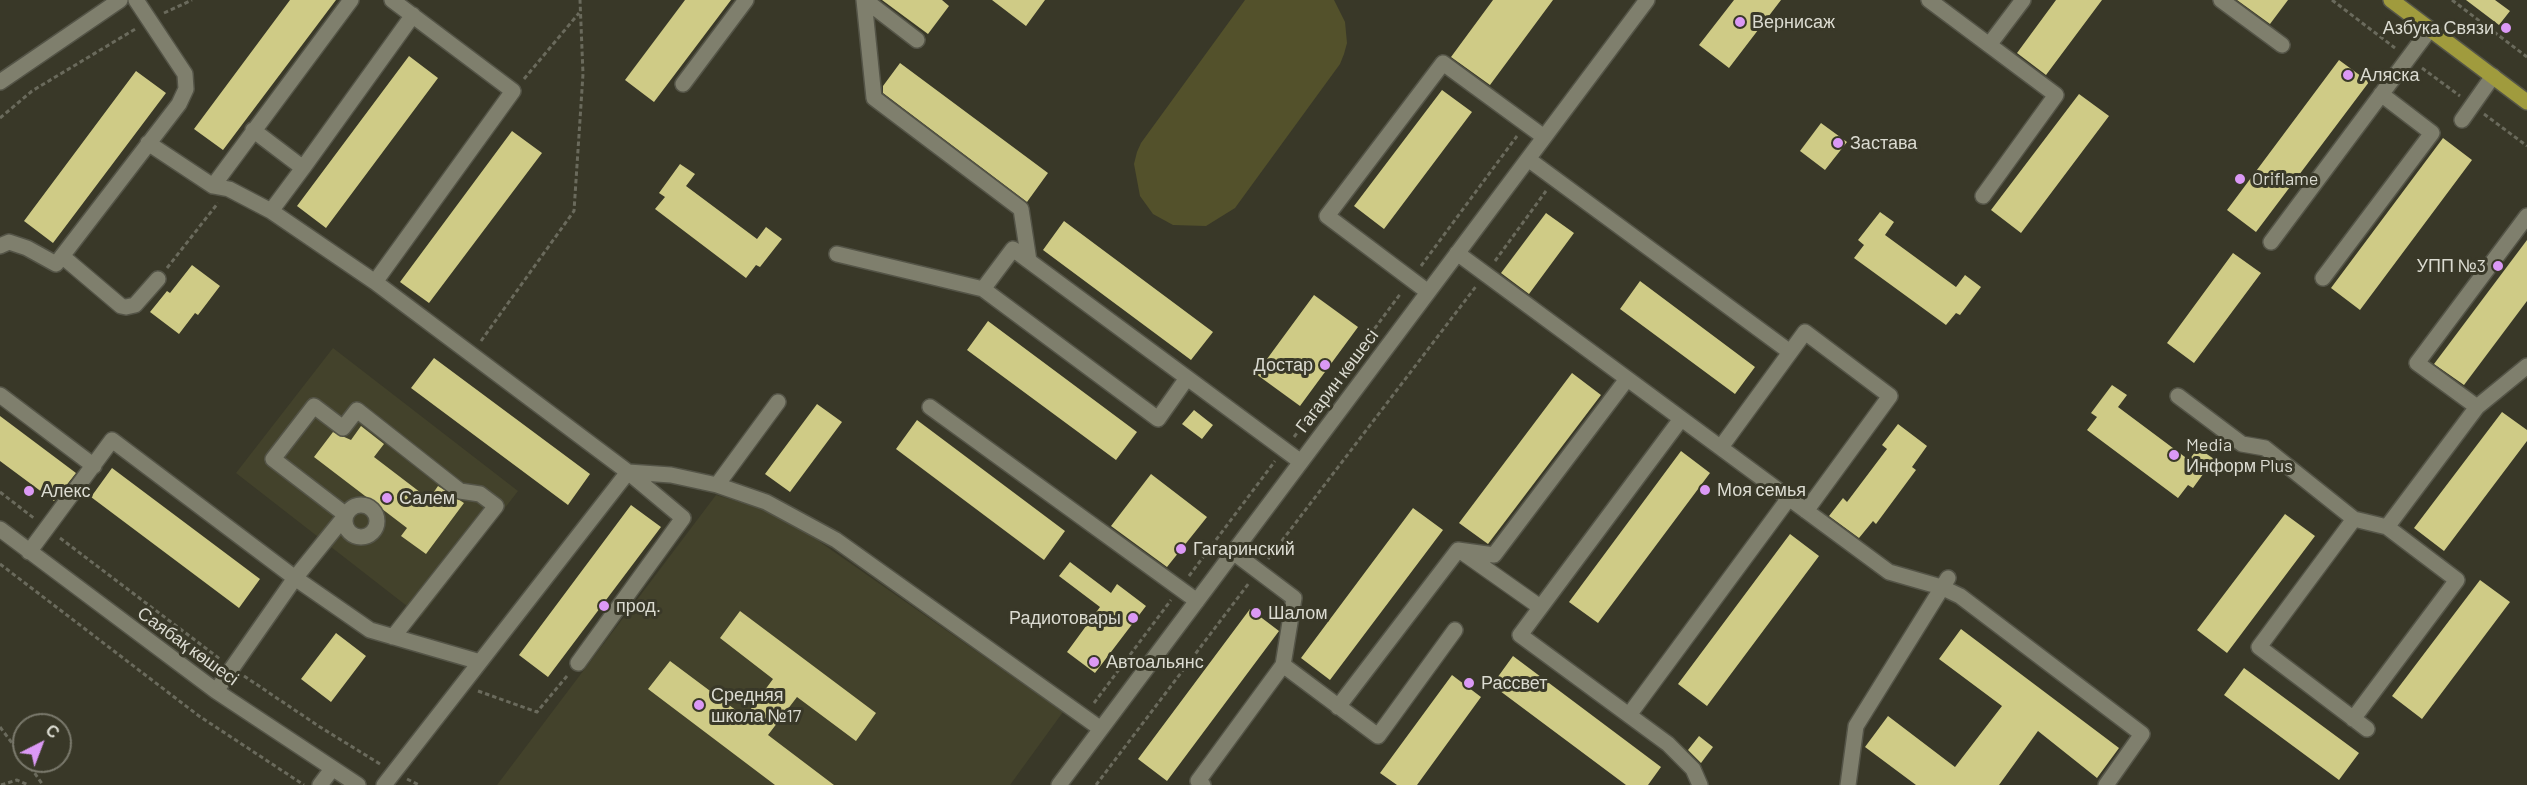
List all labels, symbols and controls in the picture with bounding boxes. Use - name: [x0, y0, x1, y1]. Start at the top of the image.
- place label: Вернисаж: [1752, 11, 1835, 33]
- marker: Вернисаж: [1733, 15, 1747, 29]
- place label: Азбука Связи: [2383, 17, 2494, 39]
- marker: Азбука Связи: [2499, 21, 2513, 35]
- place label: Аляска: [2360, 64, 2420, 86]
- marker: Аляска: [2341, 68, 2355, 82]
- place label: Застава: [1850, 132, 1917, 154]
- marker: Застава: [1831, 136, 1845, 150]
- place label: Oriflame: [2252, 168, 2318, 190]
- marker: Oriflame: [2233, 172, 2247, 186]
- place label: УПП №3: [2417, 255, 2486, 277]
- marker: УПП №3: [2491, 259, 2505, 273]
- street label: Гагарин көшесі: [1291, 325, 1383, 437]
- place label: Достар: [1254, 354, 1313, 376]
- marker: Достар: [1318, 358, 1332, 372]
- place label: Media Информ Plus: [2186, 434, 2293, 476]
- marker: Media Информ Plus: [2167, 448, 2181, 462]
- place label: Моя семья: [1717, 479, 1806, 501]
- place label: Алекс: [41, 480, 91, 502]
- marker: Моя семья: [1698, 483, 1712, 497]
- marker: Алекс: [22, 484, 36, 498]
- place label: Салем: [399, 487, 455, 509]
- marker: Салем: [380, 491, 394, 505]
- place label: Гагаринский: [1193, 538, 1295, 560]
- marker: Гагаринский: [1174, 542, 1188, 556]
- place label: прод.: [616, 595, 661, 617]
- marker: прод.: [597, 599, 611, 613]
- street label: Саябақ көшесі: [133, 602, 243, 690]
- place label: Шалом: [1268, 602, 1328, 624]
- marker: Шалом: [1249, 606, 1263, 620]
- place label: Радиотовары: [1009, 607, 1121, 629]
- marker: Радиотовары: [1126, 611, 1140, 625]
- place label: Автоальянс: [1106, 651, 1204, 673]
- marker: Автоальянс: [1087, 655, 1101, 669]
- place label: Рассвет: [1481, 672, 1547, 694]
- marker: Рассвет: [1462, 676, 1476, 690]
- place label: Средняя школа №17: [711, 684, 801, 726]
- marker: Средняя школа №17: [692, 698, 706, 712]
- north arrow: [12, 713, 72, 773]
- text: С: [42, 720, 64, 742]

